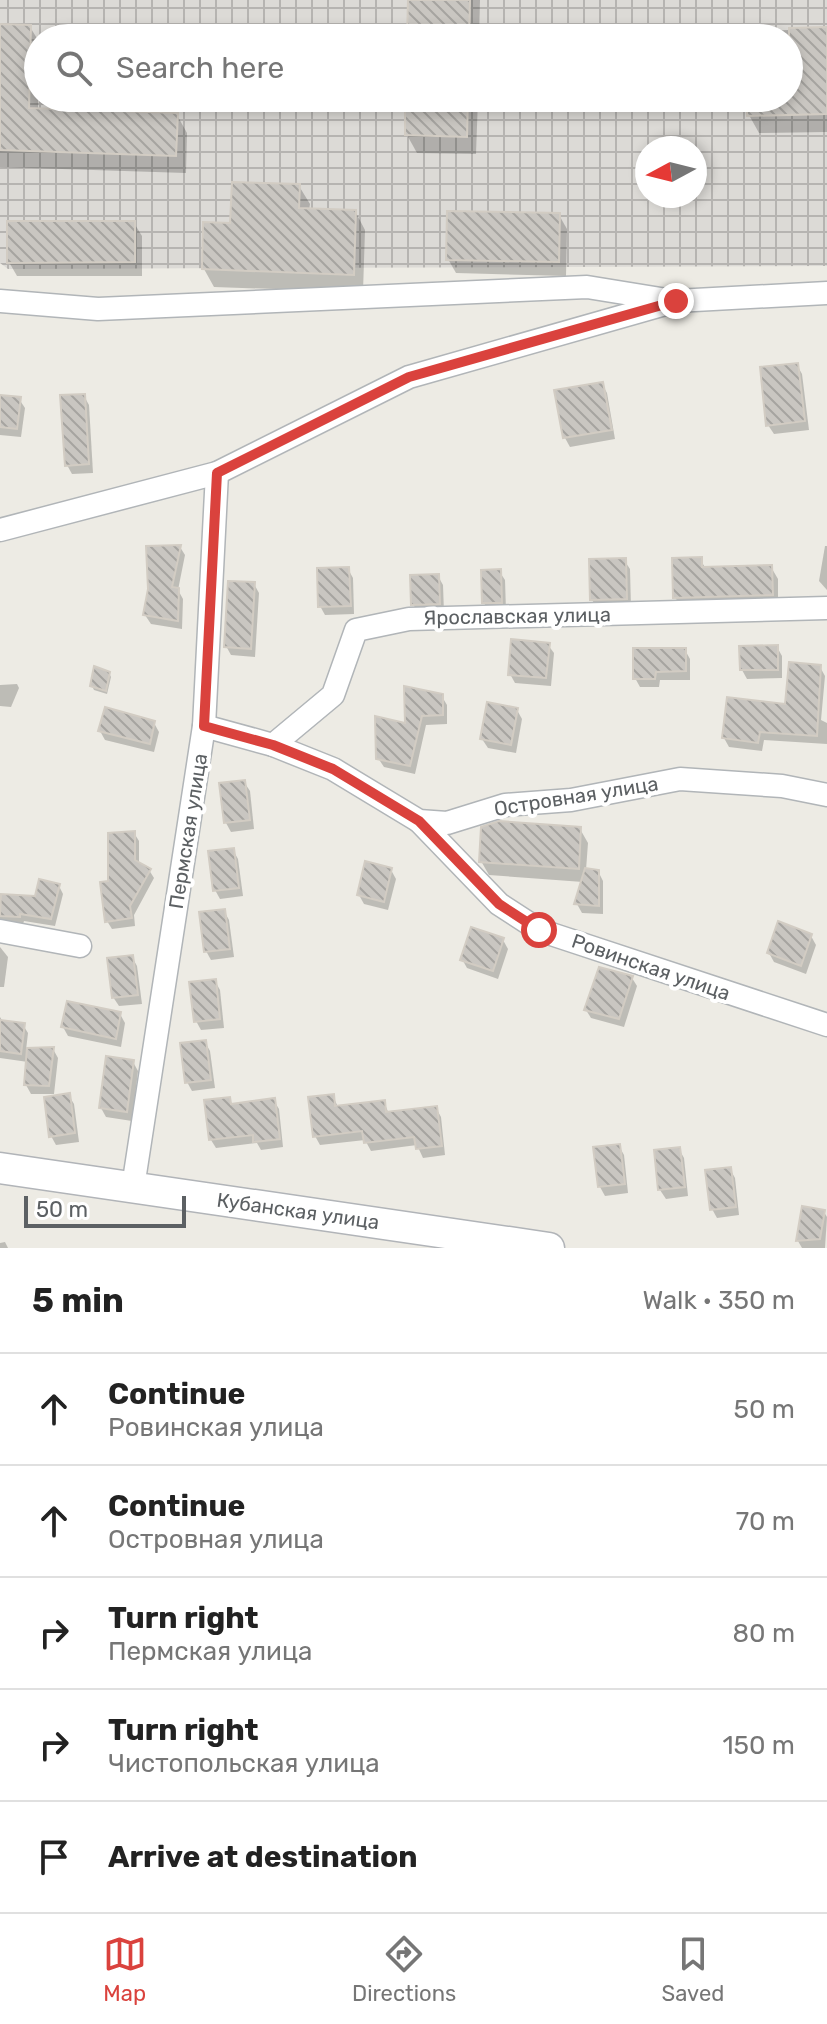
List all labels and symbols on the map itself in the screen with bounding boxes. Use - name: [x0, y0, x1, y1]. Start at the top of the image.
- north arrow: [635, 136, 707, 208]
- route end: [658, 283, 694, 319]
- street label: Ярославская улица: [423, 602, 611, 630]
- street label: Пермская улица: [164, 752, 212, 910]
- street label: Островная улица: [492, 771, 660, 821]
- route start: [521, 912, 557, 948]
- street label: Ровинская улица: [569, 929, 733, 1005]
- street label: Кубанская улица: [215, 1188, 381, 1234]
- scale bar: [24, 1192, 186, 1228]

